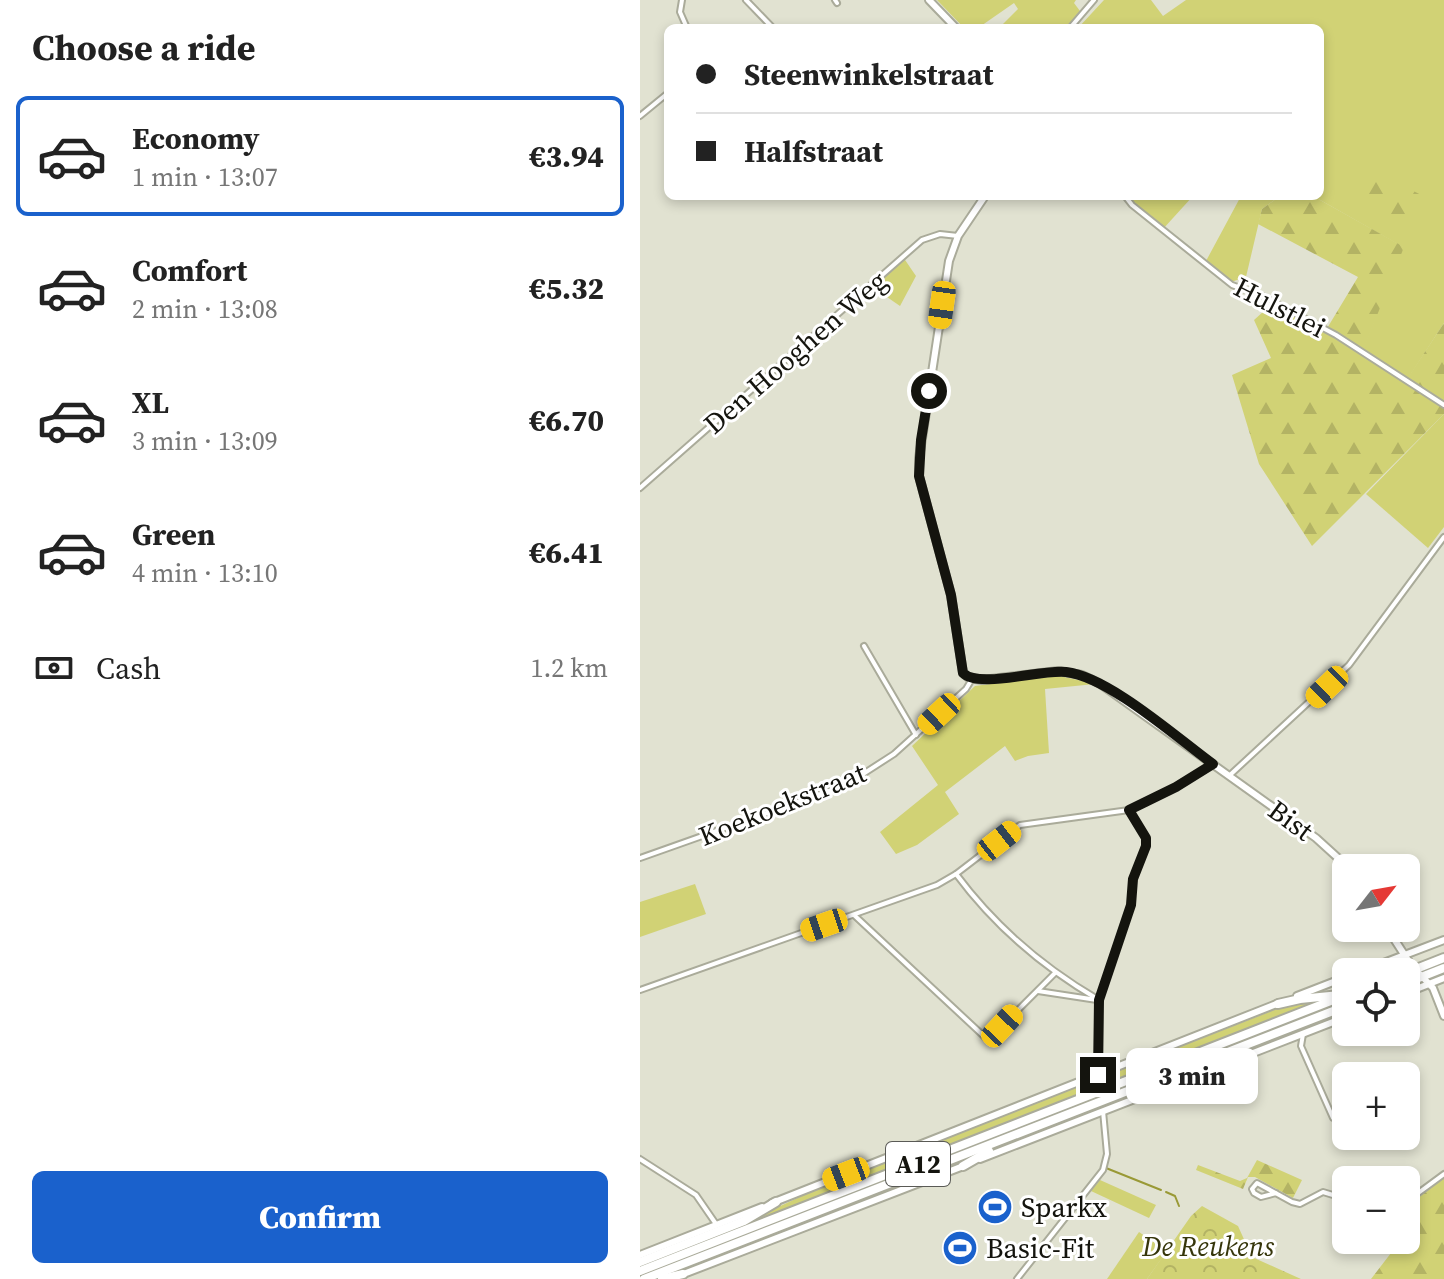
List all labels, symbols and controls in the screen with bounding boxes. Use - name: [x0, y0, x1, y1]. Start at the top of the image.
- text: Choose a ride: [32, 23, 255, 72]
- text: Steenwinkelstraat: [744, 54, 993, 95]
- text: Economy: [132, 118, 260, 159]
- icon: car: [36, 120, 108, 192]
- text: Halfstraat: [744, 131, 883, 172]
- text: €3.94: [529, 136, 604, 177]
- text: 1 min · 13:07: [132, 159, 278, 195]
- text: Comfort: [132, 250, 247, 291]
- icon: car: [36, 252, 108, 324]
- street label: Den Hooghen Weg: [695, 262, 895, 442]
- text: €5.32: [529, 268, 604, 309]
- street label: Hulstlei: [1228, 268, 1332, 346]
- car: [927, 280, 957, 330]
- text: 2 min · 13:08: [132, 291, 278, 327]
- route start: [911, 373, 947, 409]
- text: XL: [132, 382, 169, 423]
- icon: car: [36, 384, 108, 456]
- text: €6.70: [529, 400, 604, 441]
- text: 3 min · 13:09: [132, 423, 278, 459]
- text: Green: [132, 514, 215, 555]
- icon: car: [36, 516, 108, 588]
- text: €6.41: [529, 532, 604, 573]
- text: 4 min · 13:10: [132, 555, 278, 591]
- icon: cash: [32, 646, 76, 690]
- text: Cash: [96, 648, 161, 689]
- text: 1.2 km: [530, 650, 608, 686]
- car: [1301, 662, 1353, 712]
- car: [913, 689, 965, 739]
- street label: Koekoekstraat: [693, 753, 872, 855]
- street label: Bist: [1261, 791, 1322, 850]
- car: [973, 817, 1025, 865]
- north arrow: [1332, 854, 1420, 942]
- map controls: [1332, 854, 1420, 1254]
- car: [797, 906, 851, 944]
- button: locate: [1332, 958, 1420, 1046]
- car: [977, 1000, 1027, 1052]
- callout: 3 min: [1126, 1047, 1258, 1103]
- route end: [1080, 1057, 1116, 1093]
- text: 3 min: [1158, 1058, 1226, 1094]
- button: +: [1332, 1062, 1420, 1150]
- road number: A12: [886, 1142, 950, 1186]
- car: [819, 1154, 873, 1194]
- button: −: [1332, 1166, 1420, 1254]
- button: Confirm: [32, 1171, 608, 1263]
- sports icon: Sparkx: [976, 1188, 1014, 1226]
- place label: Sparkx: [1021, 1188, 1107, 1226]
- park label: De Reukens: [1141, 1227, 1275, 1265]
- sports icon: Basic-Fit: [941, 1229, 979, 1267]
- place label: Basic-Fit: [986, 1229, 1095, 1267]

